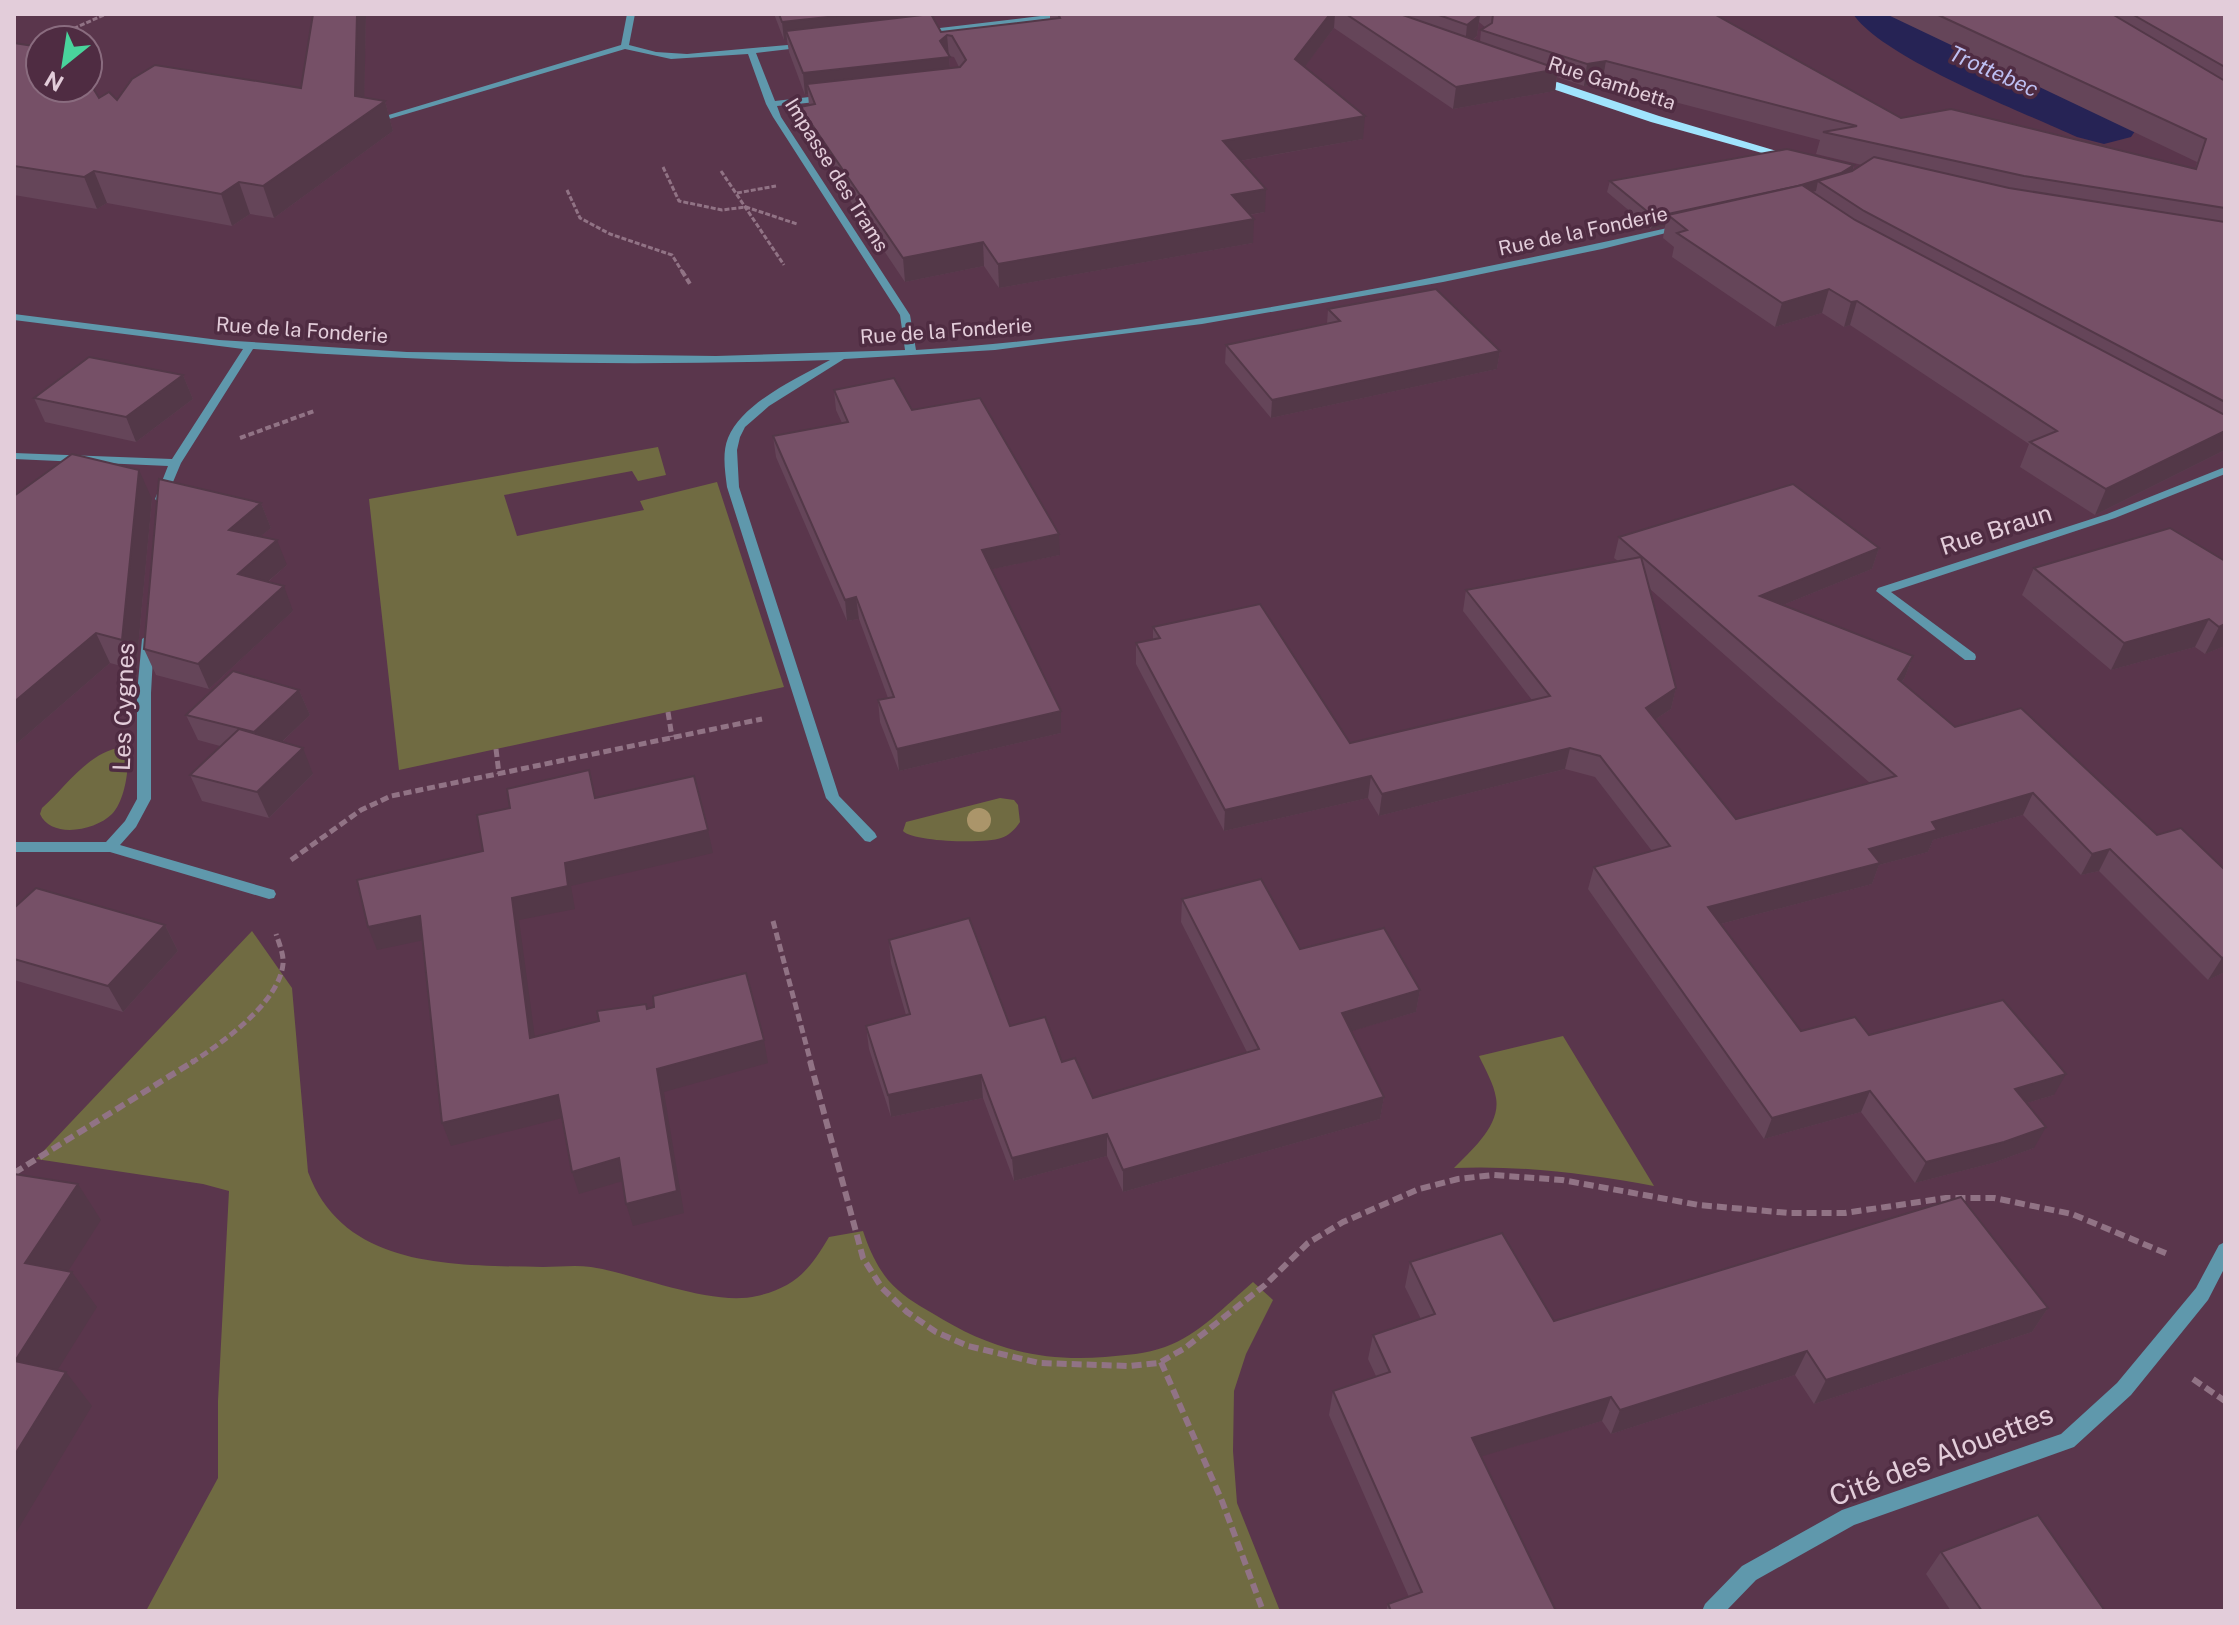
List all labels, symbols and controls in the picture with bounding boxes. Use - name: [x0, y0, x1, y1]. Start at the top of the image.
- north arrow: [24, 24, 104, 104]
- water label: Trottebec: [1945, 40, 2043, 102]
- street label: Rue Gambetta: [1545, 51, 1679, 115]
- text: N: [40, 66, 68, 97]
- street label: Impasse des Trams: [780, 94, 894, 256]
- street label: Rue de la Fonderie: [1496, 201, 1670, 261]
- street label: Rue de la Fonderie: [215, 312, 389, 348]
- street label: Rue de la Fonderie: [859, 313, 1033, 349]
- street label: Rue Braun: [1936, 498, 2055, 560]
- street label: Les Cygnes: [107, 642, 139, 772]
- street label: Cité des Alouettes: [1824, 1397, 2057, 1512]

